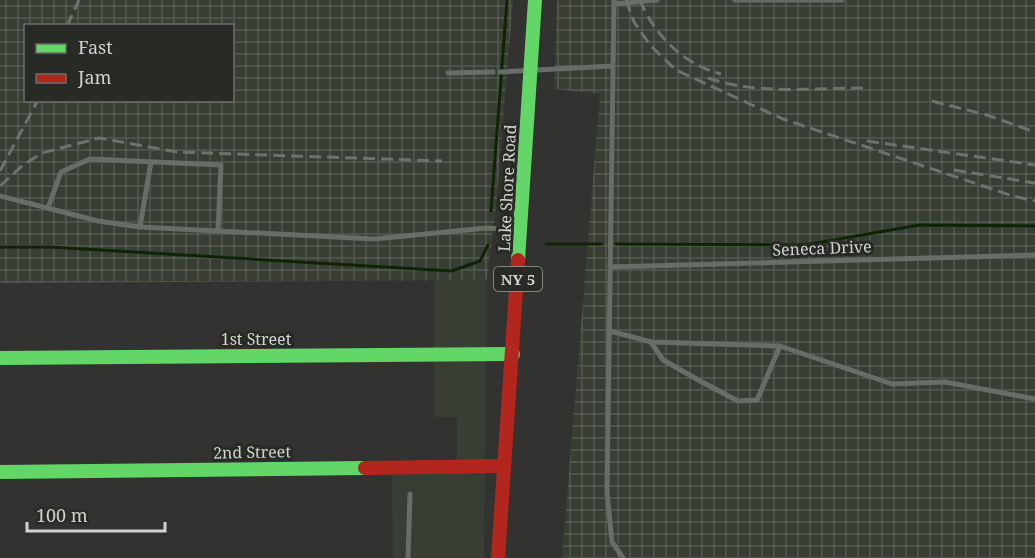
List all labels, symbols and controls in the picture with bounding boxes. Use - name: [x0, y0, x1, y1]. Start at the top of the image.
- legend: [24, 24, 234, 102]
- text: Fast: [78, 35, 113, 59]
- text: Jam: [77, 65, 112, 89]
- street label: Lake Shore Road: [493, 124, 521, 252]
- street label: Seneca Drive: [772, 235, 872, 261]
- road number: NY 5: [494, 267, 542, 291]
- street label: 1st Street: [221, 328, 292, 350]
- street label: 2nd Street: [213, 440, 291, 464]
- scale bar: [27, 495, 165, 533]
- text: 100 m: [36, 503, 88, 527]

